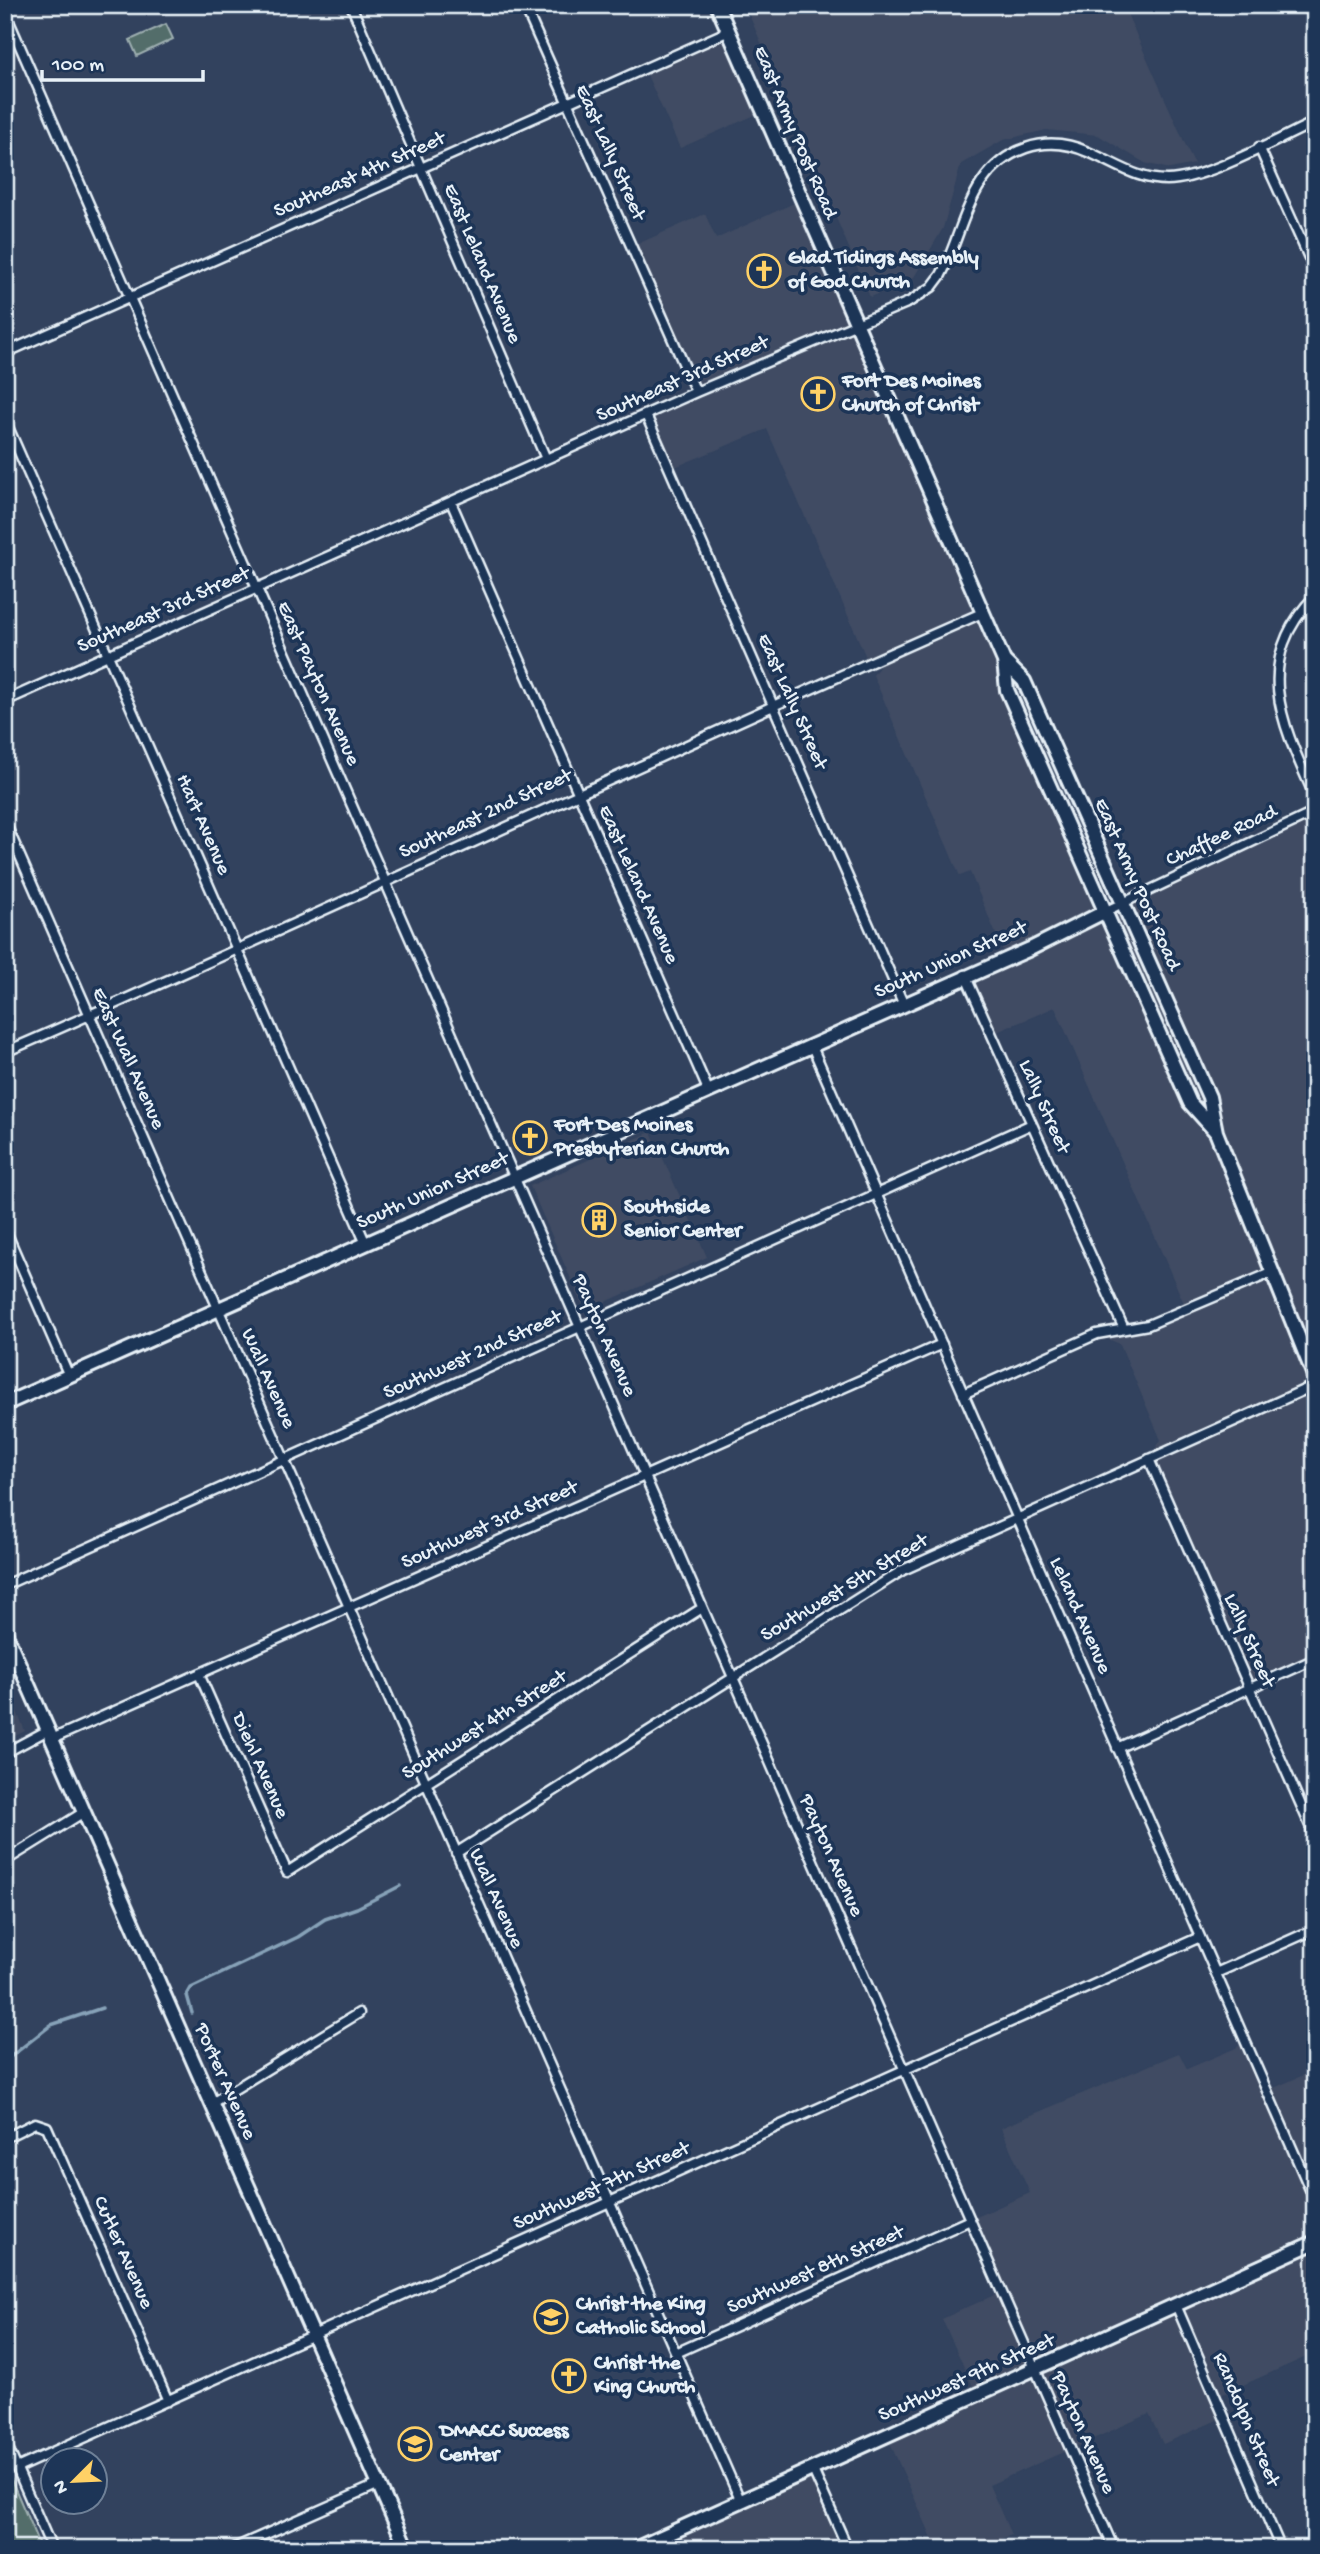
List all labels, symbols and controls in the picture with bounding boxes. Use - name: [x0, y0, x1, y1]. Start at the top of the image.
- scale bar: [42, 38, 203, 82]
- street label: East Army Post Road: [746, 43, 842, 225]
- text: 100 m: [51, 54, 104, 79]
- street label: East Lally Street: [568, 81, 651, 227]
- street label: Southeast 4th Street: [270, 126, 452, 225]
- street label: East Leland Avenue: [436, 180, 526, 349]
- place label: Glad Tidings Assembly of God Church: [787, 247, 979, 296]
- church icon: Glad Tidings Assembly of God Church: [745, 252, 783, 290]
- street label: Southeast 3rd Street: [593, 330, 775, 429]
- place label: Fort Des Moines Church of Christ: [841, 370, 982, 419]
- church icon: Fort Des Moines Church of Christ: [799, 375, 837, 413]
- street label: Southeast 3rd Street: [74, 561, 256, 660]
- street label: East Payton Avenue: [270, 598, 365, 771]
- street label: East Lally Street: [750, 630, 833, 776]
- street label: Southeast 2nd Street: [396, 763, 579, 866]
- street label: Hart Avenue: [169, 771, 236, 880]
- street label: East Army Post Road: [1087, 795, 1186, 976]
- street label: Chaffee Road: [1162, 800, 1283, 874]
- street label: East Leland Avenue: [591, 802, 684, 969]
- street label: South Union Street: [871, 915, 1033, 1006]
- street label: East Wall Avenue: [84, 984, 170, 1135]
- street label: Lally Street: [1011, 1056, 1076, 1160]
- place label: Fort Des Moines Presbyterian Church: [553, 1114, 730, 1163]
- church icon: Fort Des Moines Presbyterian Church: [511, 1119, 549, 1157]
- street label: South Union Street: [353, 1146, 515, 1237]
- place label: Southside Senior Center: [624, 1196, 744, 1245]
- building icon: Southside Senior Center: [580, 1201, 618, 1239]
- street label: Payton Avenue: [564, 1270, 642, 1402]
- street label: Southwest 2nd Street: [380, 1304, 568, 1407]
- street label: Wall Avenue: [234, 1325, 301, 1434]
- street label: Southwest 3rd Street: [398, 1475, 584, 1576]
- street label: Southwest 5th Street: [757, 1528, 935, 1649]
- street label: Leland Avenue: [1042, 1554, 1116, 1679]
- street label: Lally Street: [1216, 1590, 1281, 1694]
- street label: Southwest 4th Street: [398, 1664, 574, 1787]
- street label: Diehl Avenue: [224, 1707, 294, 1824]
- street label: Payton Avenue: [791, 1790, 869, 1922]
- street label: Wall Avenue: [462, 1845, 529, 1954]
- street label: Porter Avenue: [187, 2019, 261, 2145]
- street label: Southwest 7th Street: [510, 2136, 696, 2237]
- street label: Cutler Avenue: [86, 2193, 158, 2314]
- street label: Southwest 8th Street: [724, 2220, 911, 2321]
- place label: Christ the King Catholic School: [575, 2293, 706, 2342]
- school or university icon: Christ the King Catholic School: [532, 2298, 570, 2336]
- street label: Southwest 9th Street: [875, 2328, 1061, 2429]
- street label: Randolph Street: [1206, 2349, 1285, 2493]
- place label: Christ the King Church: [593, 2352, 696, 2401]
- church icon: Christ the King Church: [550, 2357, 588, 2395]
- street label: Payton Avenue: [1043, 2367, 1121, 2499]
- place label: DMACC Success Center: [438, 2420, 570, 2469]
- school or university icon: DMACC Success Center: [396, 2425, 434, 2463]
- north arrow: [38, 2446, 108, 2516]
- text: N: [49, 2476, 75, 2497]

